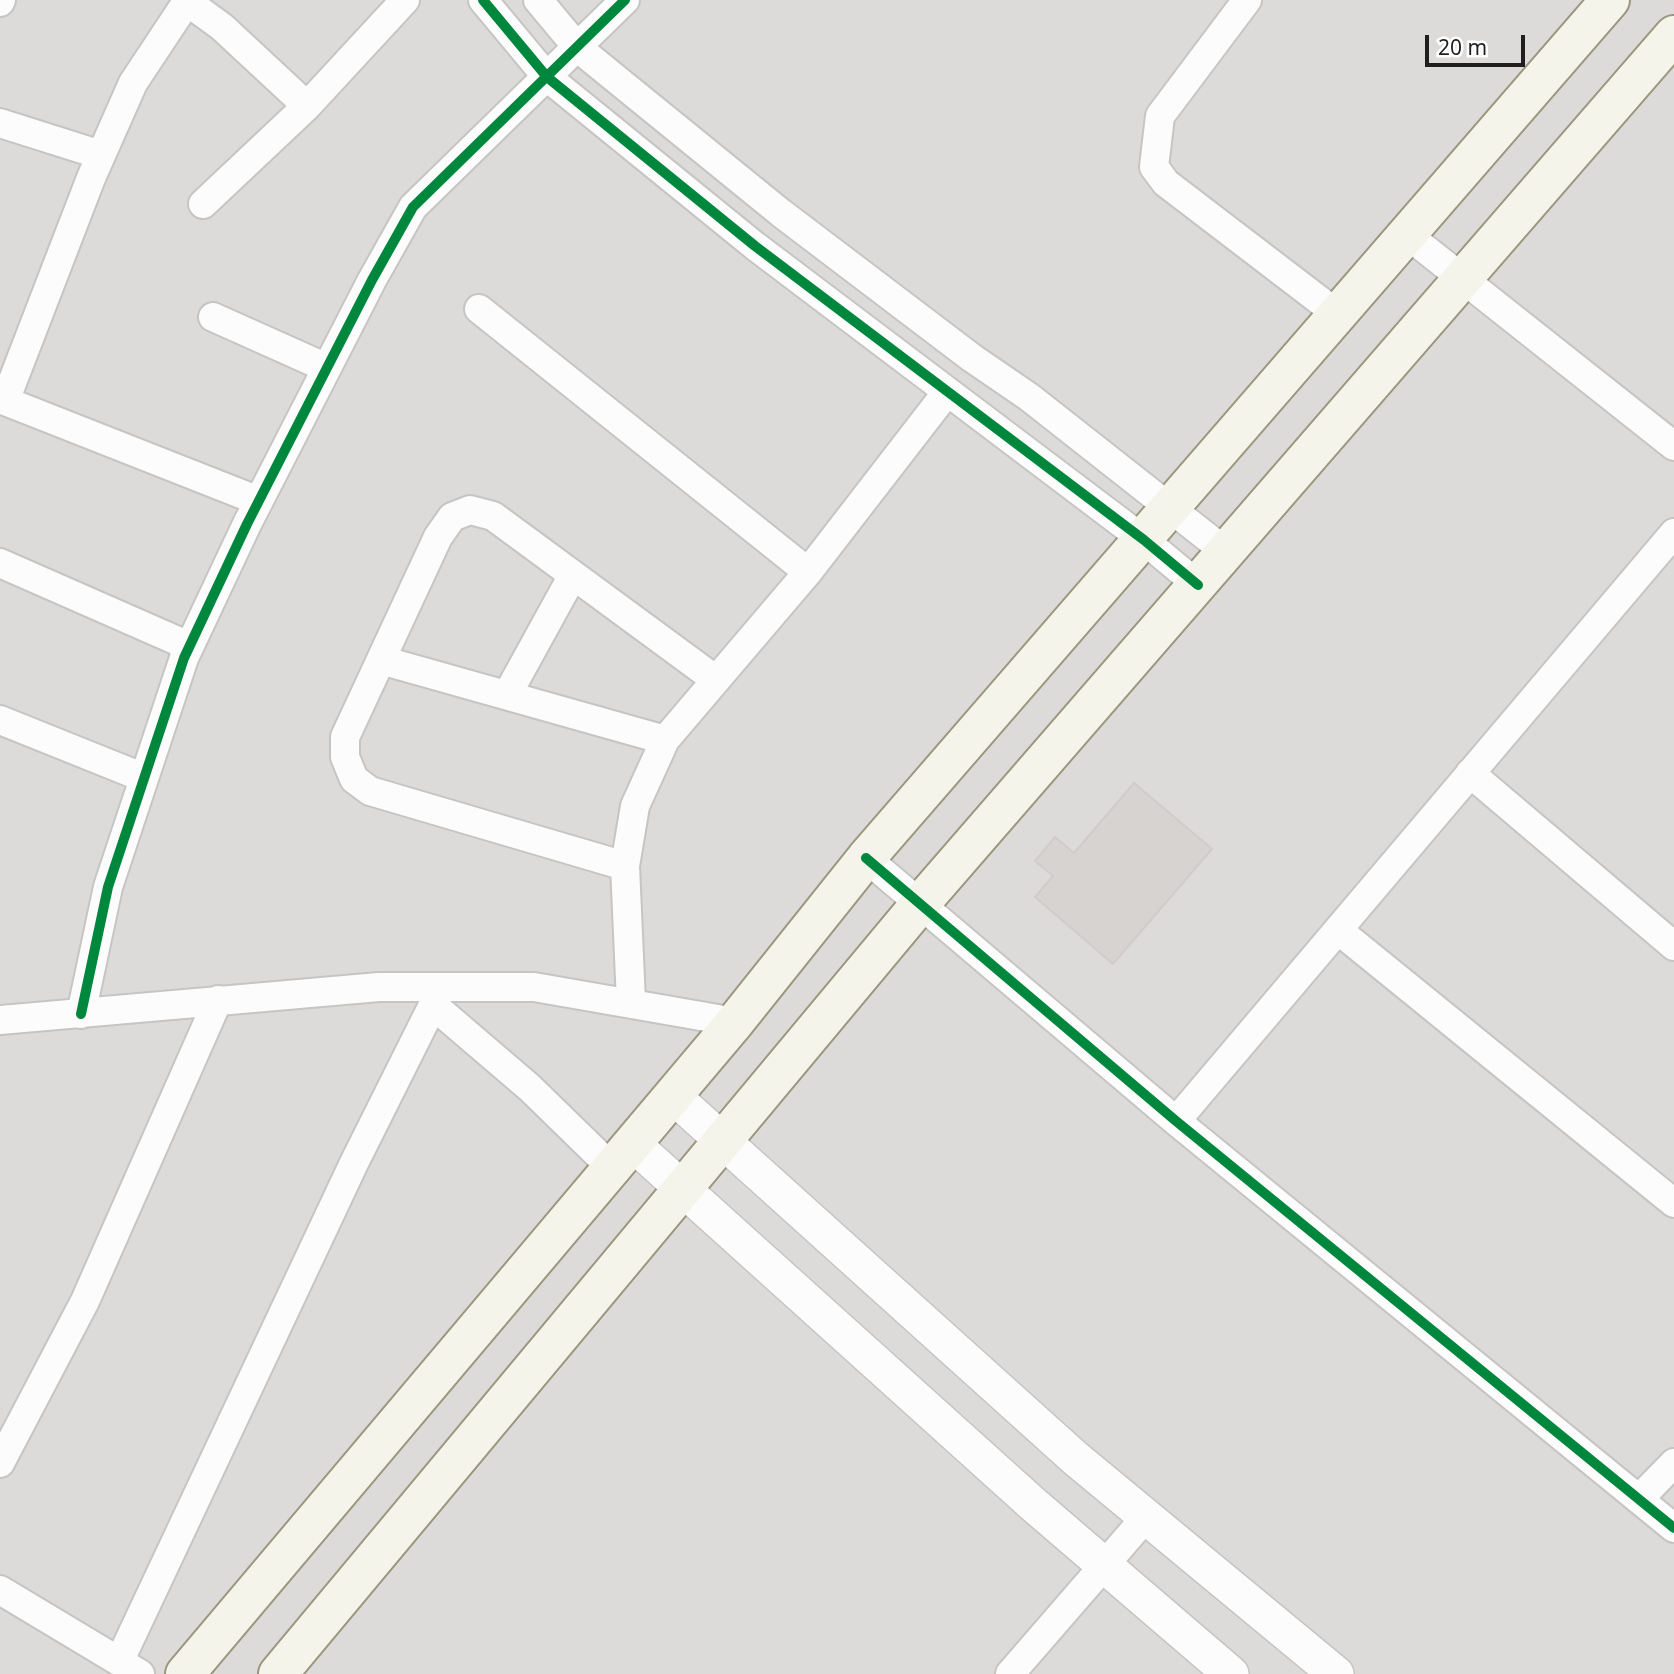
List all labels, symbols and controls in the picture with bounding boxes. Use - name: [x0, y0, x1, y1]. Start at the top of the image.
- scale bar: [1429, 21, 1529, 65]
- text: 20 m: [1438, 33, 1487, 61]

